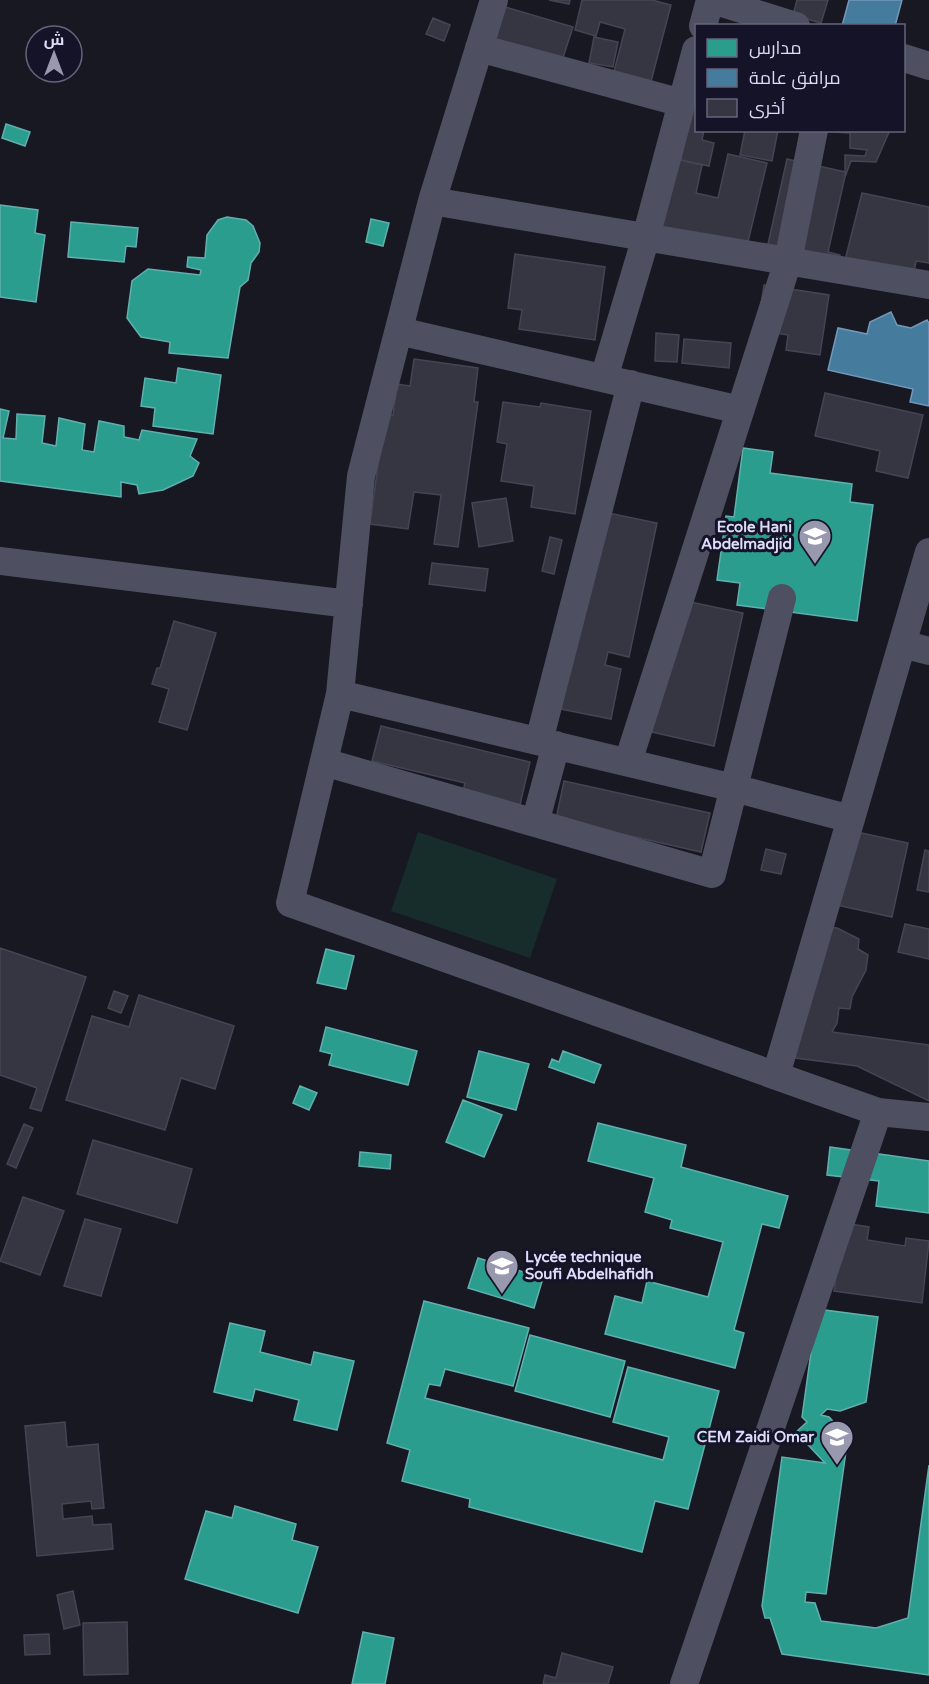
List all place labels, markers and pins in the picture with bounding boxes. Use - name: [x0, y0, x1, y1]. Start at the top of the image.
- place label: Ecole Hani Abdelmadjid: [701, 518, 792, 554]
- school or university icon: Ecole Hani Abdelmadjid: [797, 518, 833, 565]
- school or university icon: Lycée technique Soufi Abdelhafidh: [484, 1248, 520, 1295]
- place label: Lycée technique Soufi Abdelhafidh: [525, 1248, 654, 1283]
- school or university icon: CEM Zaidi Omar: [819, 1419, 855, 1466]
- place label: CEM Zaidi Omar: [697, 1428, 814, 1446]

